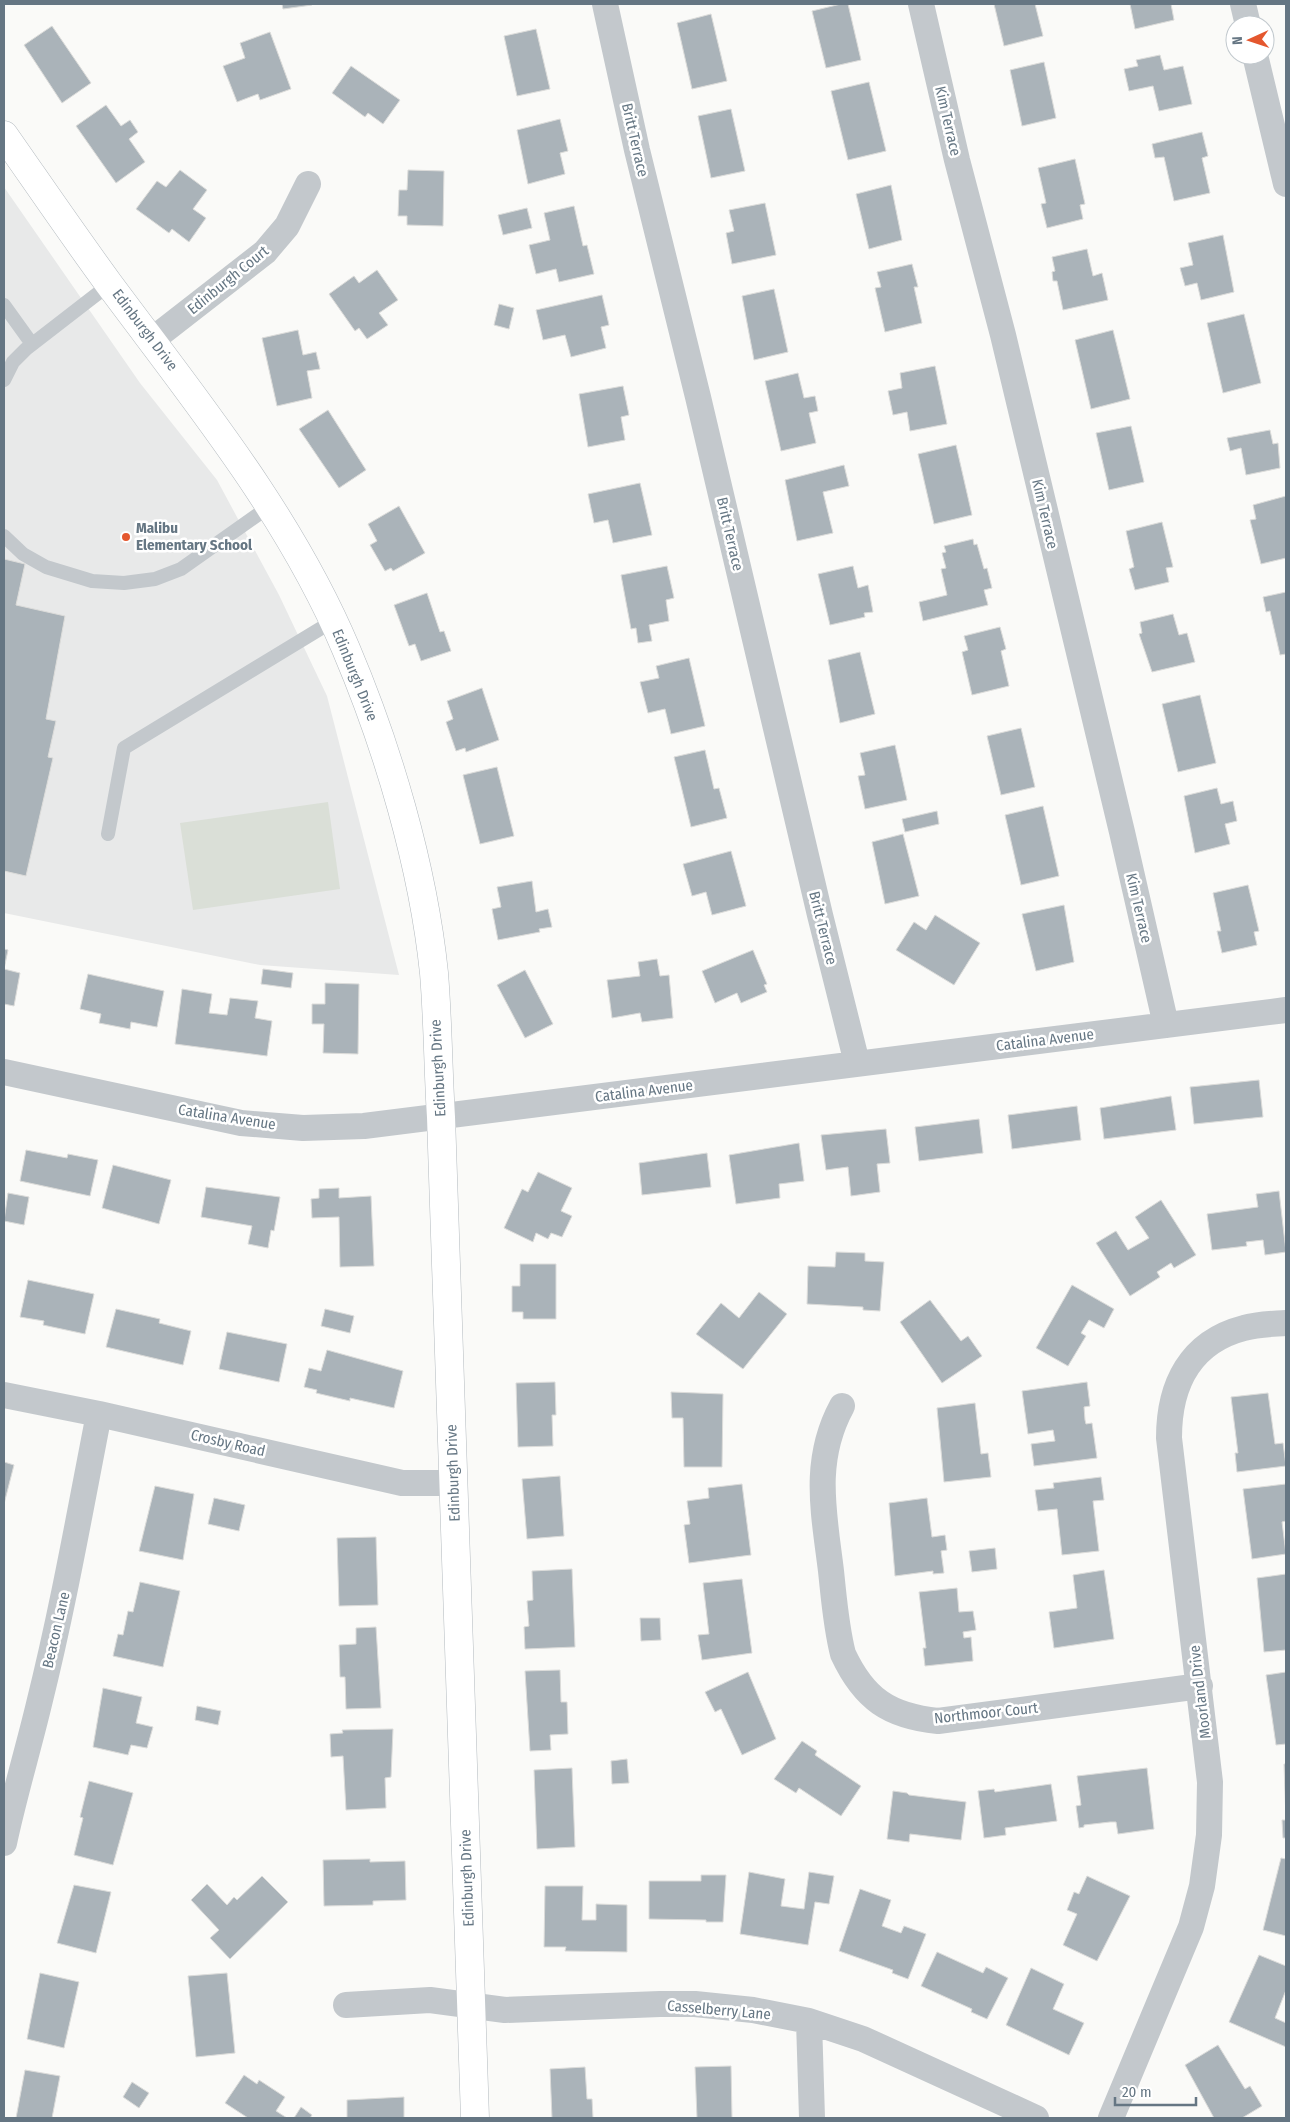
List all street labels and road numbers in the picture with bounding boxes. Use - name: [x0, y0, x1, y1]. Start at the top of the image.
- street label: Kim Terrace: [931, 84, 965, 158]
- street label: Britt Terrace: [618, 101, 652, 179]
- street label: Edinburgh Court: [184, 242, 272, 318]
- street label: Edinburgh Drive: [108, 286, 182, 374]
- street label: Kim Terrace: [1028, 477, 1062, 551]
- street label: Britt Terrace: [713, 495, 747, 573]
- street label: Edinburgh Drive: [328, 626, 382, 724]
- street label: Kim Terrace: [1122, 871, 1156, 945]
- street label: Britt Terrace: [805, 889, 841, 967]
- street label: Edinburgh Drive: [426, 1019, 450, 1117]
- street label: Catalina Avenue: [995, 1025, 1095, 1055]
- street label: Catalina Avenue: [594, 1076, 694, 1106]
- street label: Catalina Avenue: [177, 1100, 277, 1134]
- street label: Edinburgh Drive: [442, 1424, 464, 1522]
- street label: Crosby Road: [189, 1426, 267, 1460]
- street label: Beacon Lane: [39, 1590, 73, 1670]
- street label: Moorland Drive: [1185, 1644, 1215, 1740]
- street label: Northmoor Court: [933, 1699, 1039, 1727]
- street label: Edinburgh Drive: [456, 1829, 478, 1927]
- street label: Casselberry Lane: [666, 1997, 772, 2023]

